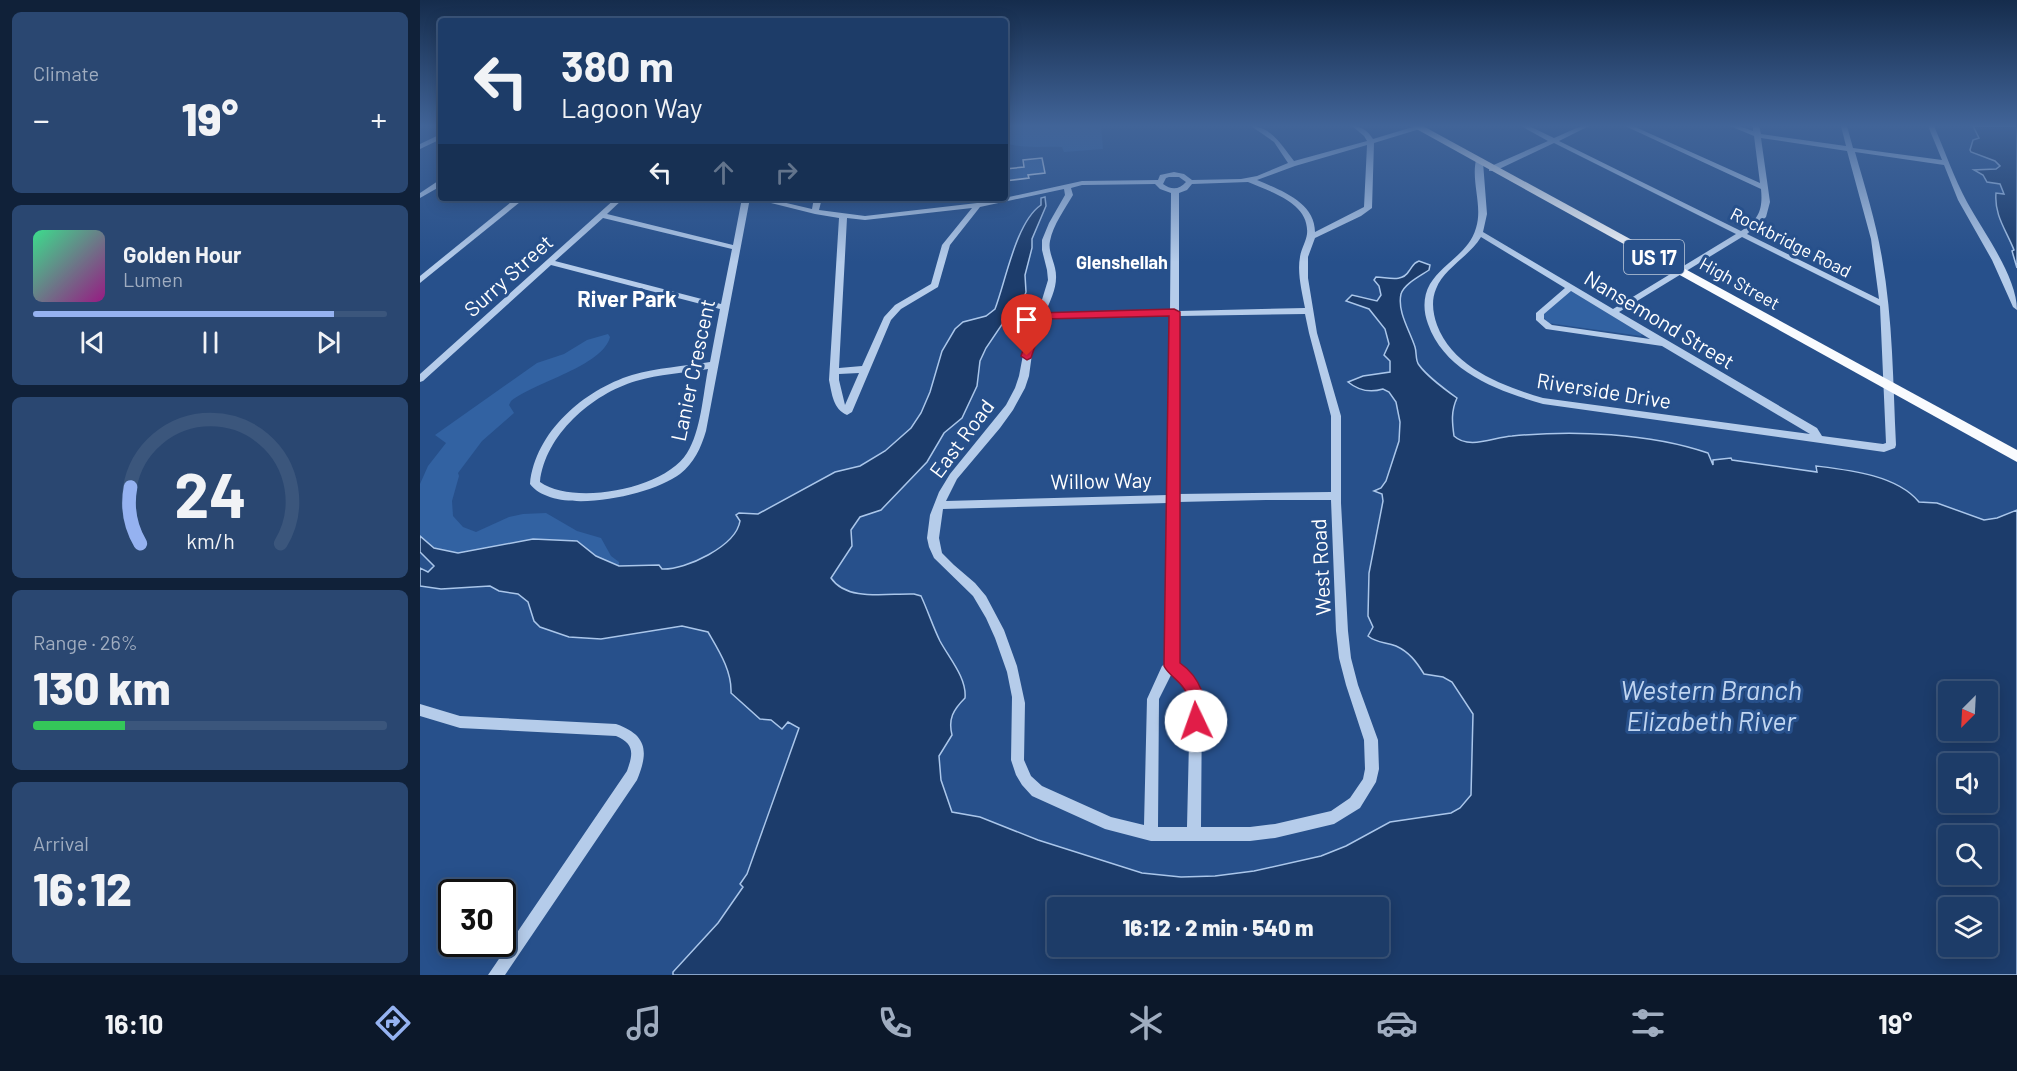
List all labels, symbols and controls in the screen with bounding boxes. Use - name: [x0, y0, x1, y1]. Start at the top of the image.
- text: 380 m: [561, 40, 674, 90]
- icon: left: [462, 42, 540, 120]
- text: Climate: [33, 61, 99, 85]
- text: 19°: [182, 91, 238, 145]
- text: Lagoon Way: [561, 91, 702, 123]
- text: −: [33, 99, 50, 139]
- text: +: [371, 99, 387, 139]
- icon: left: [644, 156, 677, 189]
- icon: ahead: [707, 156, 740, 189]
- icon: right: [770, 156, 803, 189]
- street label: Rockbridge Road: [1727, 202, 1855, 282]
- street label: Surry Street: [459, 229, 557, 321]
- road number: US 17: [1624, 240, 1684, 274]
- text: Golden Hour: [123, 241, 241, 267]
- district label: Glenshellah: [1076, 251, 1168, 273]
- street label: High Street: [1696, 252, 1784, 314]
- street label: Nansemond Street: [1581, 264, 1739, 374]
- text: Lumen: [123, 267, 183, 291]
- district label: River Park: [577, 285, 677, 311]
- pin: [1001, 294, 1052, 356]
- street label: Lanier Crescent: [665, 297, 719, 443]
- icon: arrive: [1010, 303, 1043, 336]
- icon: previous: [76, 326, 109, 359]
- icon: pause: [194, 326, 227, 359]
- icon: next: [312, 326, 345, 359]
- street label: Riverside Drive: [1535, 367, 1673, 413]
- street label: East Road: [923, 394, 999, 482]
- text: 24: [174, 457, 246, 531]
- street label: Willow Way: [1050, 467, 1152, 493]
- street label: West Road: [1305, 518, 1335, 616]
- text: km/h: [186, 529, 234, 554]
- text: Range · 26%: [33, 630, 138, 654]
- text: 130 km: [33, 660, 171, 714]
- water label: Western Branch Elizabeth River: [1620, 673, 1802, 736]
- north arrow: [1938, 681, 1998, 741]
- map controls: [1938, 681, 1998, 957]
- position arrow: [1164, 689, 1228, 753]
- button: sound: [1938, 753, 1998, 813]
- button: search: [1938, 825, 1998, 885]
- text: Arrival: [33, 831, 89, 855]
- text: 16:12: [33, 861, 132, 915]
- speed limit sign: 30: [438, 879, 516, 957]
- button: layers: [1938, 897, 1998, 957]
- text: 16:12 · 2 min · 540 m: [1123, 914, 1313, 940]
- icon: directions: [372, 1002, 414, 1044]
- icon: music: [623, 1002, 665, 1044]
- icon: phone: [874, 1002, 916, 1044]
- icon: climate: [1125, 1002, 1167, 1044]
- icon: car: [1376, 1002, 1418, 1044]
- icon: filters: [1627, 1002, 1669, 1044]
- text: 16:10: [105, 1007, 163, 1039]
- text: 19°: [1878, 1007, 1912, 1039]

